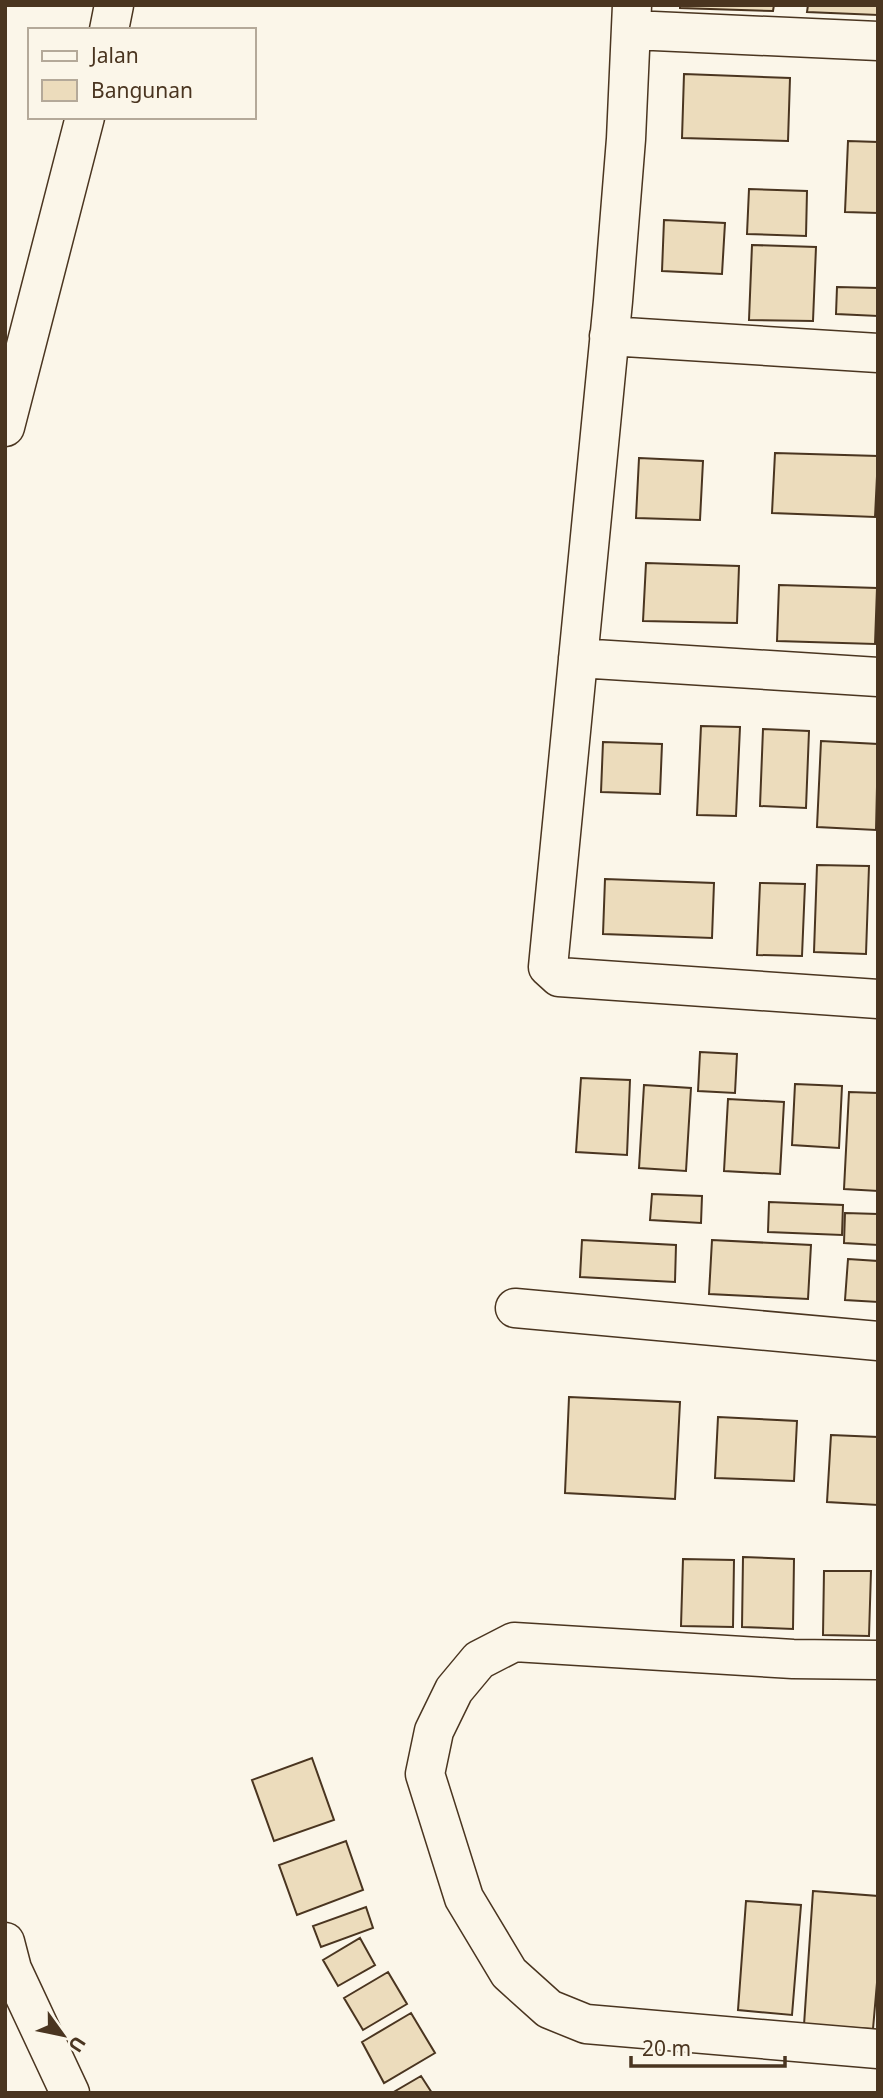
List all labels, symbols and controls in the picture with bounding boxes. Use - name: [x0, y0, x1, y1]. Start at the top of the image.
- legend: [28, 28, 256, 119]
- text: Jalan: [89, 41, 139, 69]
- text: Bangunan: [91, 76, 193, 104]
- north arrow: [28, 2000, 98, 2070]
- scale bar: [631, 2024, 785, 2068]
- text: U: [62, 2031, 92, 2057]
- text: 20 m: [642, 2034, 691, 2062]

